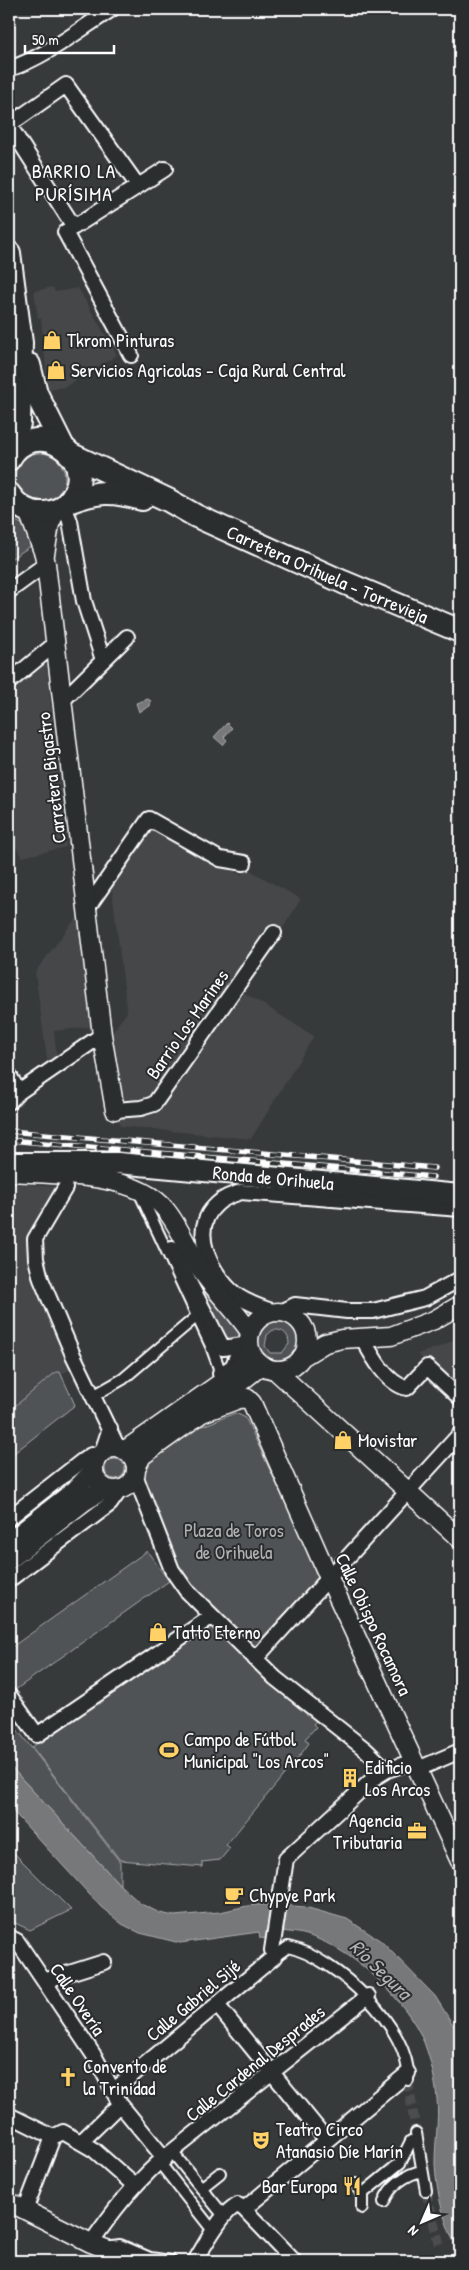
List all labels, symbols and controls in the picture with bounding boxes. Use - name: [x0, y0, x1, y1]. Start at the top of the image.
- scale bar: [25, 22, 114, 54]
- text: 50 m: [32, 29, 59, 50]
- district label: BARRIO LA PURÍSIMA: [32, 157, 116, 207]
- place label: Tkrom Pinturas: [67, 327, 174, 353]
- shop icon: Tkrom Pinturas: [41, 329, 63, 351]
- place label: Servicios Agricolas - Caja Rural Central: [71, 357, 346, 383]
- shop icon: Servicios Agricolas - Caja Rural Central: [45, 359, 67, 381]
- street label: Carretera Orihuela - Torrevieja: [222, 518, 433, 630]
- street label: Carretera Bigastro: [30, 711, 72, 845]
- street label: Barrio Los Marines: [140, 964, 234, 1084]
- street label: Ronda de Orihuela: [212, 1159, 335, 1196]
- place label: Movistar: [358, 1427, 418, 1453]
- shop icon: Movistar: [332, 1429, 354, 1451]
- park label: Plaza de Toros de Orihuela: [184, 1517, 284, 1565]
- street label: Calle Obispo Rocamora: [330, 1548, 419, 1700]
- place label: Tatto Eterno: [173, 1619, 261, 1645]
- shop icon: Tatto Eterno: [147, 1621, 169, 1643]
- place label: Campo de Fútbol Municipal "Los Arcos": [184, 1726, 329, 1774]
- sports icon: Campo de Fútbol Municipal "Los Arcos": [158, 1739, 180, 1761]
- place label: Edificio Los Arcos: [365, 1754, 430, 1802]
- building icon: Edificio Los Arcos: [339, 1767, 361, 1789]
- place label: Agencia Tributaria: [333, 1807, 403, 1855]
- office icon: Agencia Tributaria: [406, 1820, 428, 1842]
- place label: Chypye Park: [249, 1882, 335, 1908]
- cafe icon: Chypye Park: [223, 1884, 245, 1906]
- water label: Río Segura: [344, 1933, 419, 2007]
- street label: Calle Gabriel Sijé: [140, 1953, 246, 2047]
- street label: Calle Overía: [44, 1957, 112, 2041]
- street label: Calle Cardenal Desprades: [180, 1999, 330, 2127]
- place label: Convento de la Trinidad: [83, 2053, 167, 2101]
- church icon: Convento de la Trinidad: [57, 2066, 79, 2088]
- place label: Teatro Circo Atanasio Díe Marín: [276, 2116, 403, 2164]
- theatre icon: Teatro Circo Atanasio Díe Marín: [250, 2129, 272, 2151]
- place label: Bar Europa: [262, 2173, 338, 2199]
- restaurant icon: Bar Europa: [341, 2175, 363, 2197]
- north arrow: [396, 2198, 446, 2248]
- text: N: [403, 2222, 422, 2241]

